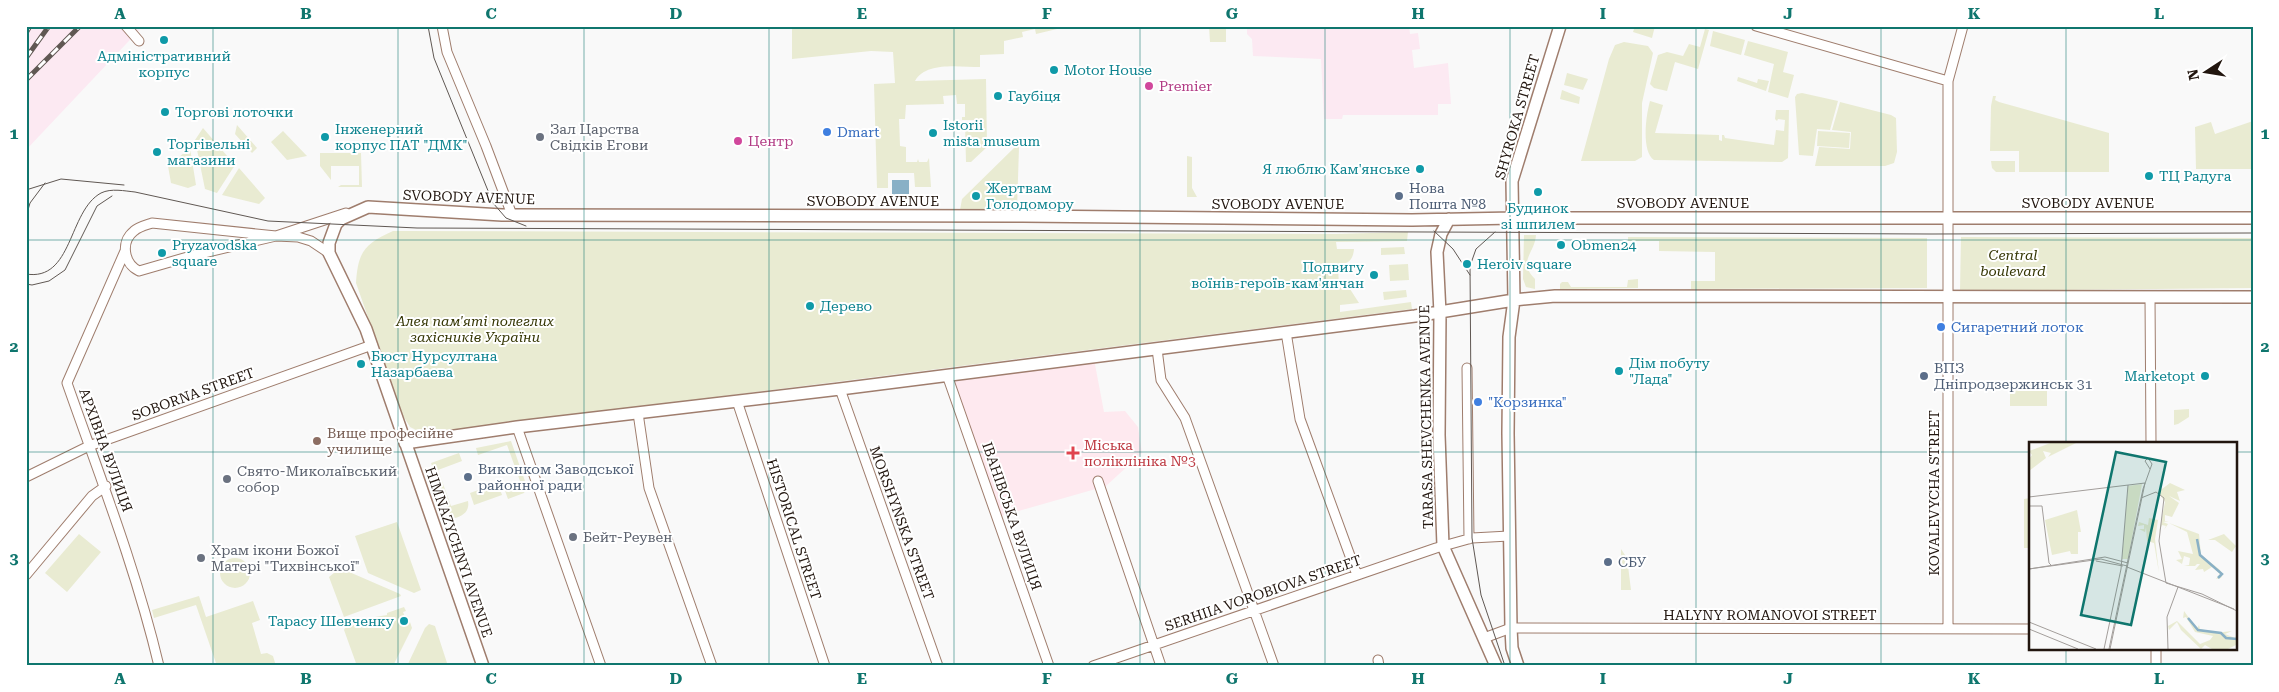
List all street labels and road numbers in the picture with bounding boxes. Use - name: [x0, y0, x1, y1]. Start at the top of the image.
- street label: SHYROKA STREET: [1491, 53, 1543, 181]
- street label: SVOBODY AVENUE: [403, 187, 535, 207]
- street label: SVOBODY AVENUE: [807, 193, 939, 209]
- street label: SVOBODY AVENUE: [1617, 195, 1749, 211]
- street label: SVOBODY AVENUE: [2022, 195, 2154, 211]
- street label: SVOBODY AVENUE: [1212, 196, 1344, 212]
- street label: TARASA SHEVCHENKA AVENUE: [1416, 305, 1436, 529]
- street label: SOBORNA STREET: [130, 364, 256, 424]
- street label: АРХІВНА ВУЛИЦЯ: [76, 386, 136, 514]
- street label: KOVALEVYCHA STREET: [1926, 410, 1942, 576]
- street label: ІВАНІВСЬКА ВУЛИЦЯ: [979, 440, 1045, 592]
- street label: MORSHYNSKA STREET: [867, 444, 937, 602]
- street label: HISTORICAL STREET: [764, 456, 824, 602]
- street label: HIMNAZYCHNYI AVENUE: [422, 465, 496, 639]
- street label: SERHIIA VOROBIOVA STREET: [1163, 552, 1363, 634]
- street label: HALYNY ROMANOVOI STREET: [1663, 607, 1877, 623]

